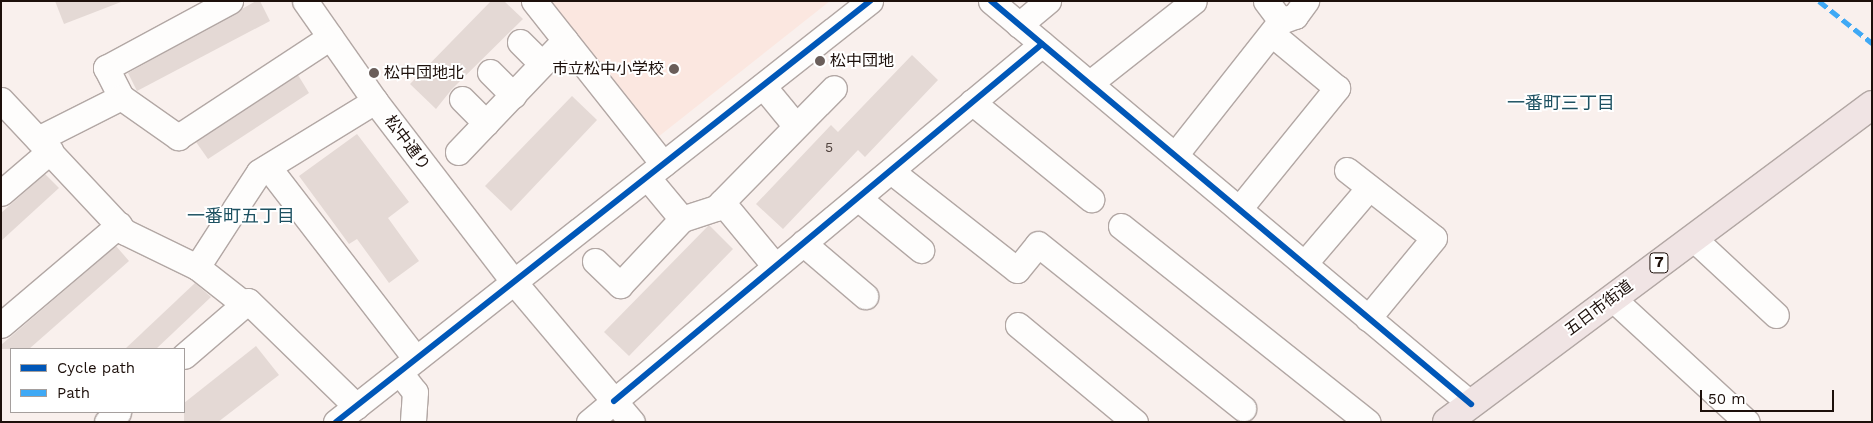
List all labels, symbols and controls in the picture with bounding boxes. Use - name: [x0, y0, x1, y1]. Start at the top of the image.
- place label: 松中団地: [830, 51, 894, 71]
- marker: 松中団地: [814, 55, 826, 67]
- place label: 市立松中小学校: [552, 59, 664, 79]
- place label: 松中団地北: [384, 63, 464, 83]
- marker: 市立松中小学校: [668, 63, 680, 75]
- marker: 松中団地北: [368, 67, 380, 79]
- district label: 一番町三丁目: [1507, 92, 1615, 114]
- street label: 松中通り: [380, 112, 434, 174]
- house number: 5: [825, 139, 833, 155]
- district label: 一番町五丁目: [187, 205, 295, 227]
- road number: 7: [1649, 250, 1669, 276]
- street label: 五日市街道: [1561, 276, 1637, 340]
- legend: [10, 348, 185, 413]
- text: Cycle path: [57, 359, 135, 377]
- scale bar: [1703, 380, 1837, 412]
- text: Path: [57, 384, 90, 402]
- text: 50 m: [1708, 390, 1745, 408]

